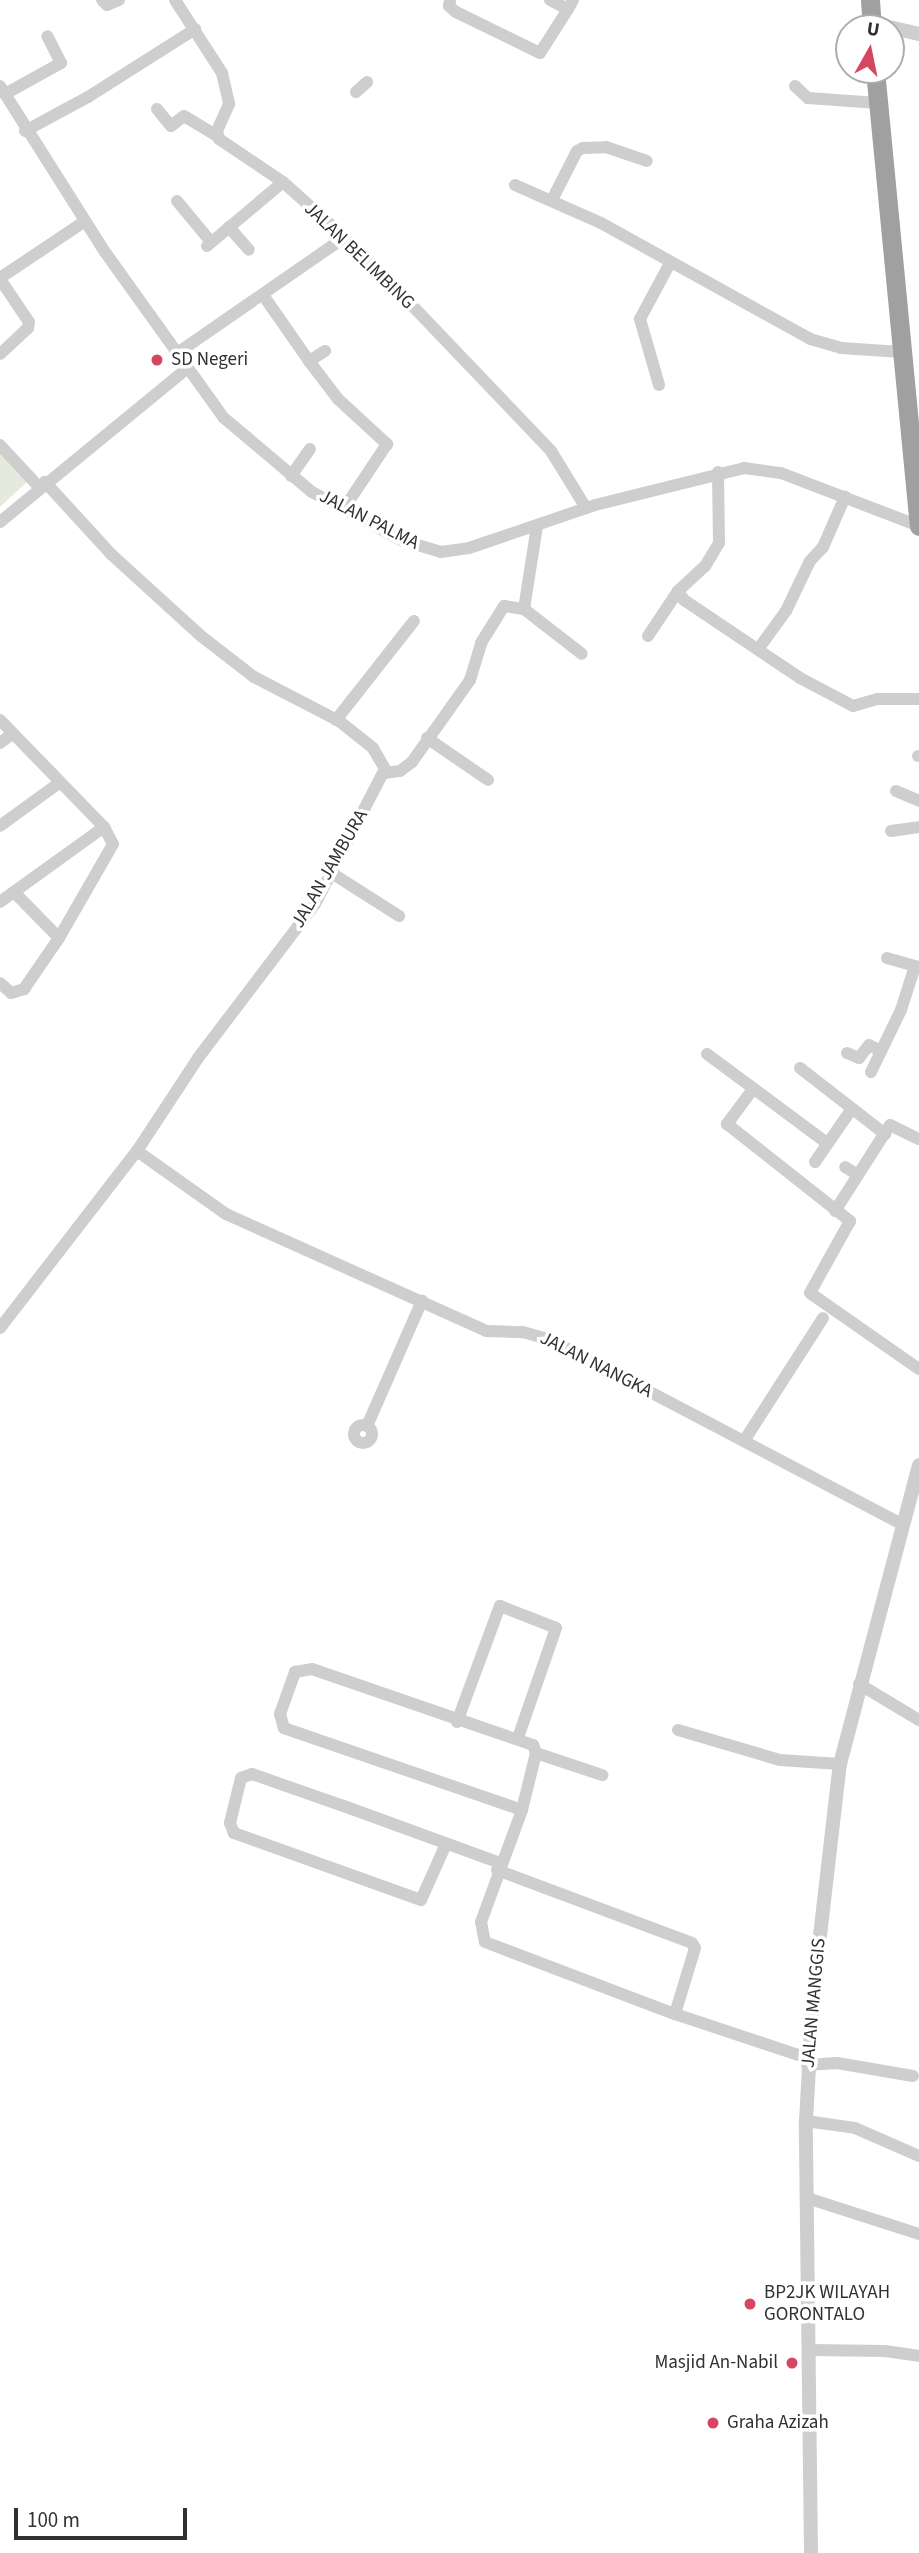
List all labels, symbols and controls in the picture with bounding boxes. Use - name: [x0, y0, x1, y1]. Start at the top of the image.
- north arrow: [835, 14, 905, 84]
- text: U: [865, 15, 881, 44]
- street label: JALAN BELIMBING: [299, 198, 419, 314]
- place label: SD Negeri: [171, 349, 248, 371]
- marker: SD Negeri: [149, 352, 165, 368]
- street label: JALAN PALMA: [315, 485, 423, 555]
- street label: JALAN JAMBURA: [287, 806, 373, 932]
- street label: JALAN NANGKA: [536, 1327, 656, 1403]
- street label: JALAN MANGGIS: [797, 1937, 831, 2069]
- place label: BP2JK WILAYAH GORONTALO: [764, 2282, 890, 2326]
- marker: BP2JK WILAYAH GORONTALO: [742, 2296, 758, 2312]
- place label: Masjid An-Nabil: [654, 2352, 778, 2374]
- marker: Masjid An-Nabil: [784, 2355, 800, 2371]
- place label: Graha Azizah: [727, 2412, 829, 2434]
- marker: Graha Azizah: [705, 2415, 721, 2431]
- scale bar: [18, 2494, 191, 2538]
- text: 100 m: [27, 2505, 80, 2535]

